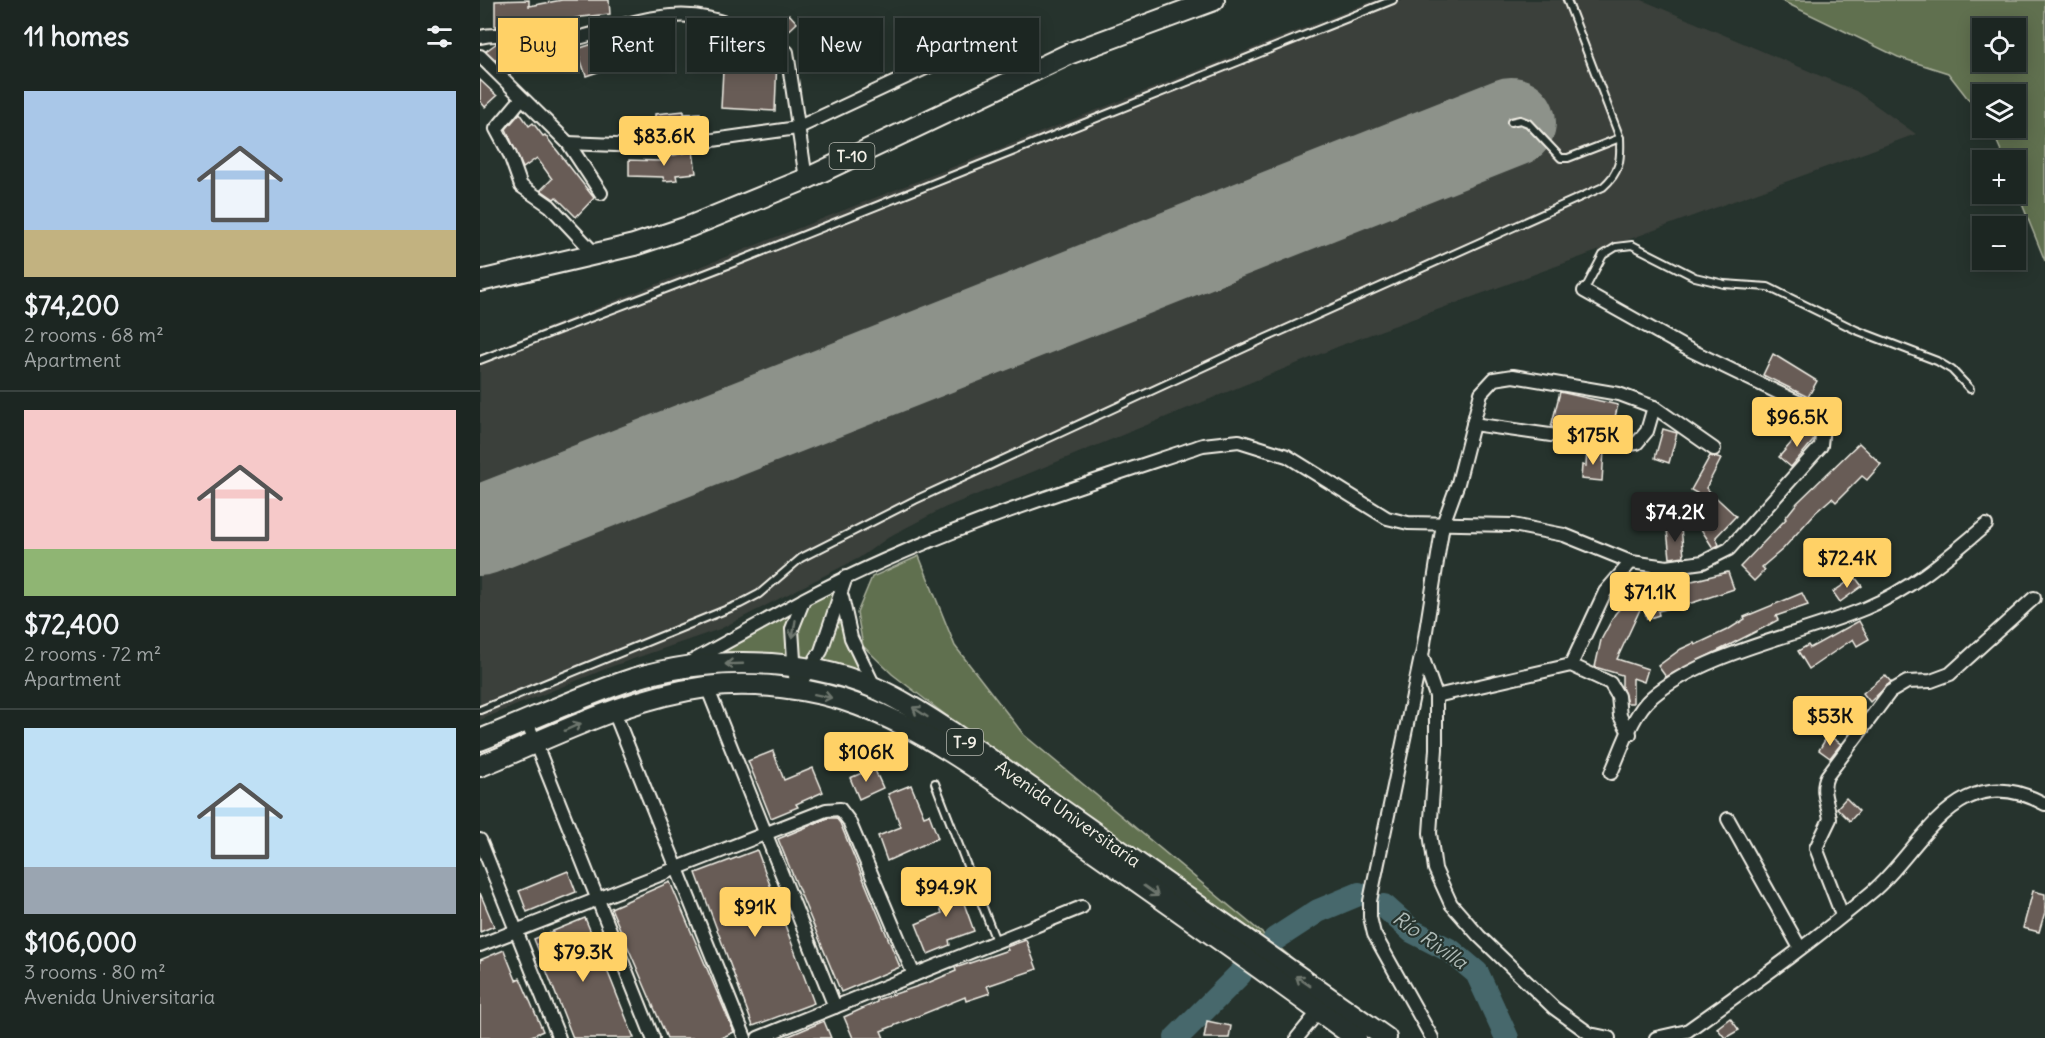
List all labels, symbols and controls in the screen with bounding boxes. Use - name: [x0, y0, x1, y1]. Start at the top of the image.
- chip: Buy: [498, 18, 578, 72]
- chip: Rent: [590, 18, 675, 72]
- chip: Filters: [687, 18, 787, 72]
- chip: New: [799, 18, 883, 72]
- chip: Apartment: [895, 18, 1039, 72]
- map controls: [1972, 18, 2026, 270]
- button: locate: [1972, 18, 2026, 72]
- text: 11 homes: [24, 20, 129, 53]
- icon: filters: [423, 20, 456, 53]
- button: layers: [1972, 84, 2026, 138]
- pin: $83.6K: [615, 116, 713, 167]
- text: $83.6K: [633, 123, 695, 148]
- icon: home: [186, 130, 294, 238]
- road number: T-10: [830, 143, 874, 169]
- button: +: [1972, 150, 2026, 204]
- button: −: [1972, 216, 2026, 270]
- text: $74,200: [24, 289, 120, 322]
- text: 2 rooms · 68 m²: [24, 322, 164, 347]
- text: Apartment: [24, 347, 121, 372]
- pin: $96.5K: [1748, 397, 1846, 448]
- text: $96.5K: [1766, 404, 1828, 429]
- pin: $175K: [1551, 415, 1635, 466]
- text: $175K: [1567, 422, 1619, 447]
- icon: home: [186, 449, 294, 557]
- pin: $74.2K: [1626, 492, 1724, 543]
- text: $74.2K: [1645, 499, 1705, 524]
- pin: $72.4K: [1798, 538, 1896, 589]
- text: $72.4K: [1817, 545, 1877, 570]
- pin: $71.1K: [1601, 572, 1699, 623]
- text: $71.1K: [1624, 579, 1676, 604]
- text: $72,400: [24, 608, 120, 641]
- one-way arrow: [788, 619, 799, 638]
- text: 2 rooms · 72 m²: [24, 641, 161, 666]
- one-way arrow: [725, 659, 745, 670]
- text: Apartment: [24, 666, 121, 691]
- one-way arrow: [813, 691, 833, 702]
- pin: $53K: [1794, 696, 1866, 747]
- text: $53K: [1807, 703, 1853, 728]
- one-way arrow: [912, 706, 929, 719]
- one-way arrow: [563, 721, 581, 732]
- road number: T-9: [947, 729, 983, 755]
- pin: $106K: [824, 732, 908, 783]
- text: $106K: [838, 739, 894, 764]
- street label: Avenida Universitaria: [991, 755, 1145, 872]
- icon: home: [186, 767, 294, 875]
- pin: $94.9K: [897, 867, 995, 918]
- text: $94.9K: [915, 874, 977, 899]
- one-way arrow: [1143, 885, 1159, 897]
- pin: $91K: [719, 887, 791, 938]
- text: $91K: [734, 894, 776, 919]
- water label: Río Rivilla: [1388, 905, 1474, 975]
- text: $106,000: [24, 926, 137, 959]
- pin: $79.3K: [534, 932, 632, 983]
- text: $79.3K: [553, 939, 613, 964]
- text: 3 rooms · 80 m²: [24, 959, 166, 984]
- one-way arrow: [1296, 975, 1312, 987]
- text: Avenida Universitaria: [24, 984, 215, 1009]

